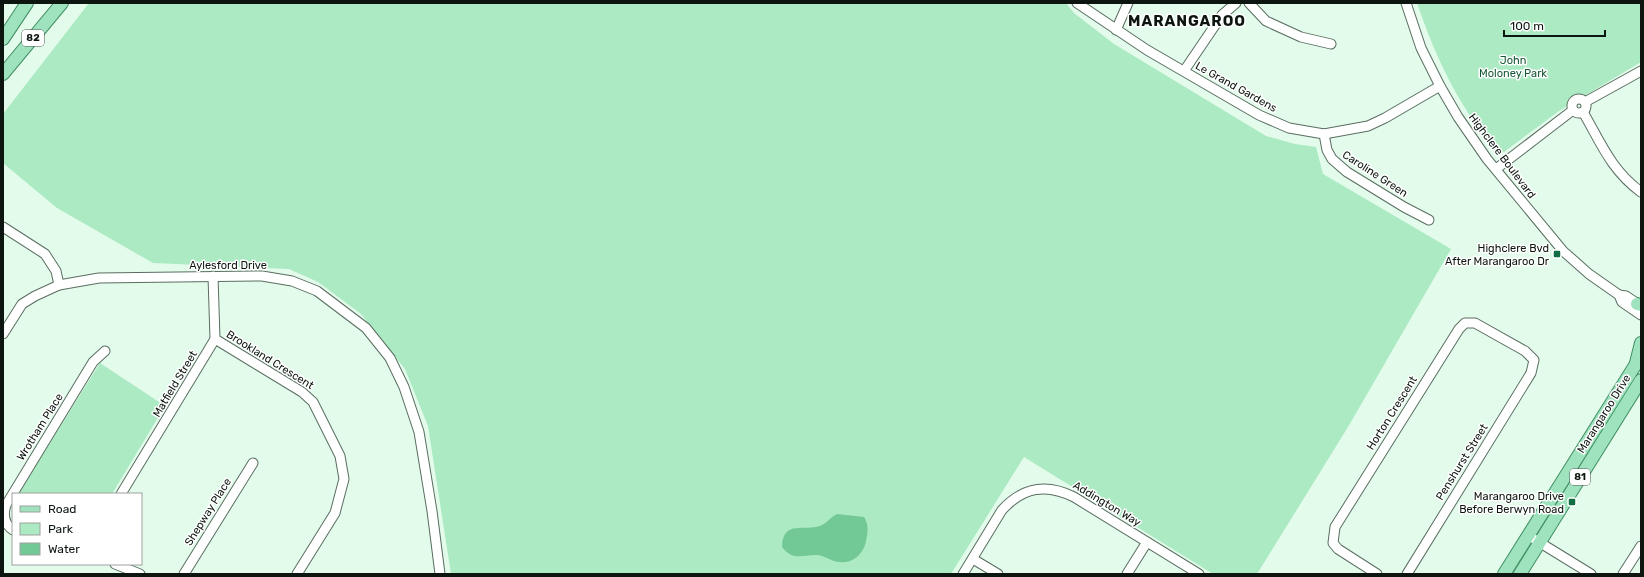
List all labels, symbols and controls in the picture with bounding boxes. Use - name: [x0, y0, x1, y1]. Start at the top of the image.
- district label: MARANGAROO: [1128, 12, 1246, 30]
- scale bar: [1504, 12, 1605, 38]
- text: 100 m: [1510, 19, 1544, 33]
- road number: 82: [22, 30, 44, 46]
- park label: John Moloney Park: [1479, 54, 1547, 80]
- street label: Le Grand Gardens: [1193, 59, 1279, 115]
- street label: Highclere Boulevard: [1466, 111, 1538, 201]
- street label: Caroline Green: [1340, 148, 1410, 200]
- place label: Highclere Bvd After Marangaroo Dr: [1445, 242, 1550, 268]
- marker: Highclere Bvd After Marangaroo Dr: [1552, 249, 1562, 259]
- street label: Aylesford Drive: [189, 259, 267, 272]
- street label: Brookland Crescent: [224, 328, 317, 393]
- street label: Matfield Street: [150, 348, 200, 419]
- street label: Marangaroo Drive: [1575, 372, 1633, 456]
- street label: Horton Crescent: [1364, 373, 1420, 452]
- street label: Wrotham Place: [14, 391, 66, 463]
- street label: Penshurst Street: [1433, 421, 1491, 502]
- road number: 81: [1570, 469, 1590, 485]
- street label: Shepway Place: [182, 476, 234, 548]
- street label: Addington Way: [1071, 479, 1143, 529]
- place label: Marangaroo Drive Before Berwyn Road: [1459, 490, 1564, 516]
- legend: [12, 493, 142, 565]
- marker: Marangaroo Drive Before Berwyn Road: [1567, 497, 1577, 507]
- text: Road: [48, 502, 76, 516]
- text: Park: [48, 522, 74, 536]
- text: Water: [48, 542, 80, 556]

